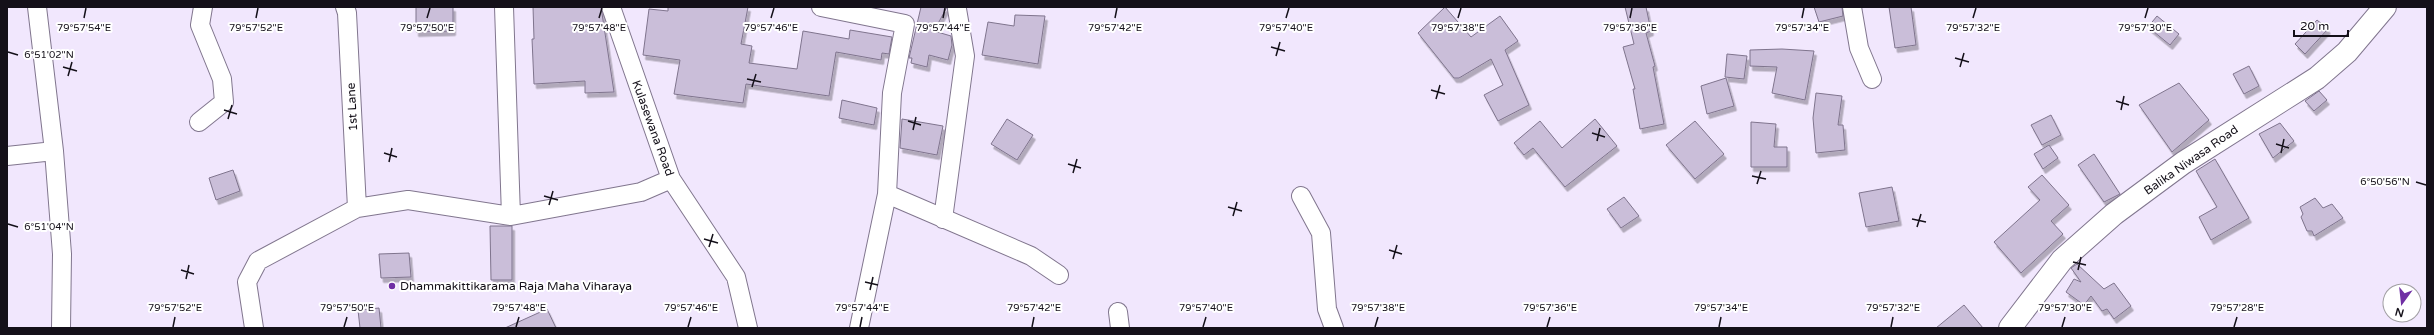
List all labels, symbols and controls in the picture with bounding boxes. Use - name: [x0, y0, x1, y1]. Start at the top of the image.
- scale bar: [2294, 12, 2348, 38]
- text: 20 m: [2300, 19, 2329, 33]
- text: 79°57'54"E: [57, 22, 111, 34]
- text: 79°57'52"E: [229, 22, 283, 34]
- text: 79°57'50"E: [400, 22, 454, 34]
- text: 79°57'48"E: [572, 22, 626, 34]
- text: 79°57'46"E: [744, 22, 798, 34]
- text: 79°57'44"E: [916, 22, 970, 34]
- text: 79°57'42"E: [1088, 22, 1142, 34]
- text: 79°57'40"E: [1259, 22, 1313, 34]
- text: 79°57'38"E: [1431, 22, 1485, 34]
- text: 79°57'36"E: [1603, 22, 1657, 34]
- text: 79°57'34"E: [1775, 22, 1829, 34]
- text: 79°57'32"E: [1946, 22, 2000, 34]
- text: 79°57'30"E: [2118, 22, 2172, 34]
- text: 6°51'02"N: [24, 49, 74, 61]
- street label: Kulasewana Road: [629, 78, 677, 178]
- street label: 1st Lane: [344, 82, 360, 132]
- street label: Balika Niwasa Road: [2141, 122, 2241, 198]
- text: 6°50'56"N: [2360, 176, 2410, 188]
- text: 6°51'04"N: [24, 221, 74, 233]
- place label: Dhammakittikarama Raja Maha Viharaya: [400, 279, 632, 293]
- marker: Dhammakittikarama Raja Maha Viharaya: [387, 281, 397, 291]
- north arrow: [2382, 283, 2422, 323]
- text: 79°57'52"E: [148, 302, 202, 314]
- text: 79°57'50"E: [320, 302, 374, 314]
- text: 79°57'48"E: [492, 302, 546, 314]
- text: 79°57'46"E: [664, 302, 718, 314]
- text: 79°57'44"E: [835, 302, 889, 314]
- text: 79°57'42"E: [1007, 302, 1061, 314]
- text: 79°57'40"E: [1179, 302, 1233, 314]
- text: 79°57'38"E: [1351, 302, 1405, 314]
- text: 79°57'36"E: [1523, 302, 1577, 314]
- text: 79°57'34"E: [1694, 302, 1748, 314]
- text: 79°57'32"E: [1866, 302, 1920, 314]
- text: 79°57'30"E: [2038, 302, 2092, 314]
- text: 79°57'28"E: [2210, 302, 2264, 314]
- text: N: [2394, 305, 2405, 320]

